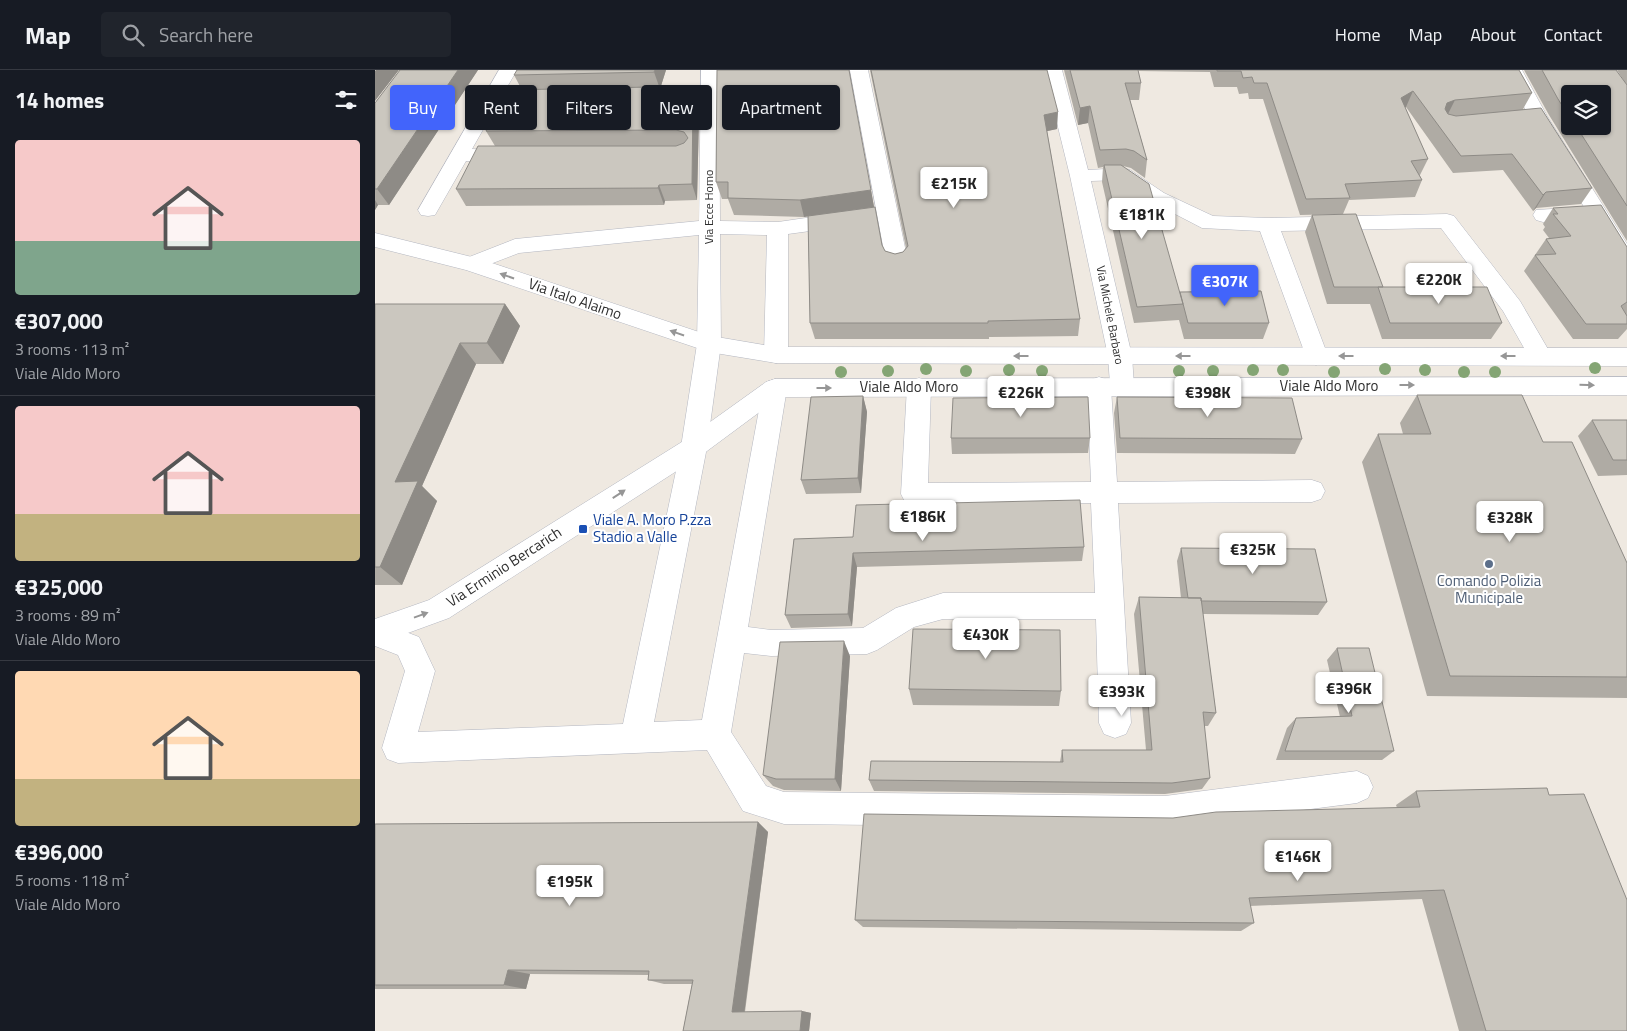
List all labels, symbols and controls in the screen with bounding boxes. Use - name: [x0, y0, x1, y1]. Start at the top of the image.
- search box: [101, 12, 451, 57]
- text: Map: [25, 17, 71, 53]
- text: Search here: [159, 20, 253, 49]
- icon: search: [119, 21, 147, 49]
- text: Home: [1335, 21, 1381, 48]
- text: Map: [1409, 21, 1442, 48]
- text: About: [1470, 21, 1516, 48]
- text: Contact: [1544, 21, 1602, 48]
- text: 14 homes: [15, 84, 104, 116]
- chip: Buy: [390, 85, 455, 130]
- chip: Rent: [465, 85, 537, 130]
- chip: Filters: [547, 85, 631, 130]
- chip: New: [641, 85, 712, 130]
- chip: Apartment: [722, 85, 840, 130]
- map controls: [1561, 85, 1611, 135]
- button: layers: [1561, 85, 1611, 135]
- icon: filters: [332, 86, 360, 114]
- pin: €215K: [919, 166, 989, 209]
- street label: Via Ecce Homo: [699, 170, 718, 244]
- text: €215K: [931, 171, 977, 195]
- icon: home: [143, 173, 233, 263]
- pin: €181K: [1107, 198, 1177, 240]
- text: €181K: [1119, 202, 1165, 226]
- pin: €220K: [1404, 262, 1474, 305]
- street label: Via Michele Barbaro: [1092, 264, 1129, 366]
- pin: €307K: [1190, 264, 1260, 307]
- text: €220K: [1416, 267, 1462, 291]
- text: €307K: [1202, 269, 1248, 293]
- one-way arrow: [499, 271, 514, 279]
- street label: Via Italo Alaimo: [525, 272, 625, 325]
- text: €307,000: [15, 305, 103, 337]
- one-way arrow: [669, 329, 684, 337]
- text: 3 rooms · 113 m²: [15, 337, 129, 361]
- one-way arrow: [1013, 352, 1029, 360]
- one-way arrow: [1175, 352, 1191, 360]
- one-way arrow: [1338, 352, 1354, 360]
- one-way arrow: [1500, 352, 1516, 360]
- text: Viale Aldo Moro: [15, 361, 120, 385]
- street label: Viale Aldo Moro: [1280, 374, 1378, 397]
- street label: Viale Aldo Moro: [860, 375, 958, 398]
- pin: €226K: [986, 376, 1056, 418]
- pin: €398K: [1173, 376, 1243, 418]
- text: €226K: [998, 380, 1044, 404]
- text: €398K: [1185, 380, 1231, 404]
- one-way arrow: [1399, 381, 1415, 389]
- one-way arrow: [1579, 381, 1595, 389]
- one-way arrow: [816, 383, 832, 391]
- icon: home: [143, 438, 233, 528]
- one-way arrow: [612, 490, 626, 499]
- pin: €186K: [888, 500, 958, 542]
- pin: €328K: [1475, 500, 1545, 543]
- text: €186K: [900, 504, 946, 528]
- text: €328K: [1487, 505, 1533, 529]
- place label: Viale A. Moro P.zza Stadio a Valle: [593, 508, 712, 548]
- street label: Via Erminio Bercarich: [441, 521, 566, 613]
- marker: Viale A. Moro P.zza Stadio a Valle: [577, 523, 589, 535]
- pin: €325K: [1218, 532, 1288, 575]
- text: €325K: [1230, 537, 1276, 561]
- marker: Comando Polizia Municipale: [1483, 558, 1495, 570]
- place label: Comando Polizia Municipale: [1437, 569, 1542, 609]
- text: €325,000: [15, 571, 103, 603]
- text: 3 rooms · 89 m²: [15, 603, 120, 627]
- one-way arrow: [414, 611, 429, 619]
- pin: €430K: [951, 618, 1021, 660]
- text: €430K: [963, 622, 1009, 646]
- text: Viale Aldo Moro: [15, 627, 120, 651]
- pin: €396K: [1314, 672, 1384, 714]
- pin: €393K: [1087, 674, 1157, 717]
- text: €396K: [1326, 676, 1372, 700]
- text: €393K: [1099, 679, 1145, 703]
- icon: home: [143, 703, 233, 793]
- text: €396,000: [15, 836, 103, 868]
- pin: €146K: [1263, 840, 1333, 882]
- text: €146K: [1275, 844, 1321, 868]
- pin: €195K: [535, 864, 605, 907]
- text: 5 rooms · 118 m²: [15, 868, 129, 892]
- text: €195K: [547, 869, 593, 893]
- text: Viale Aldo Moro: [15, 892, 120, 916]

